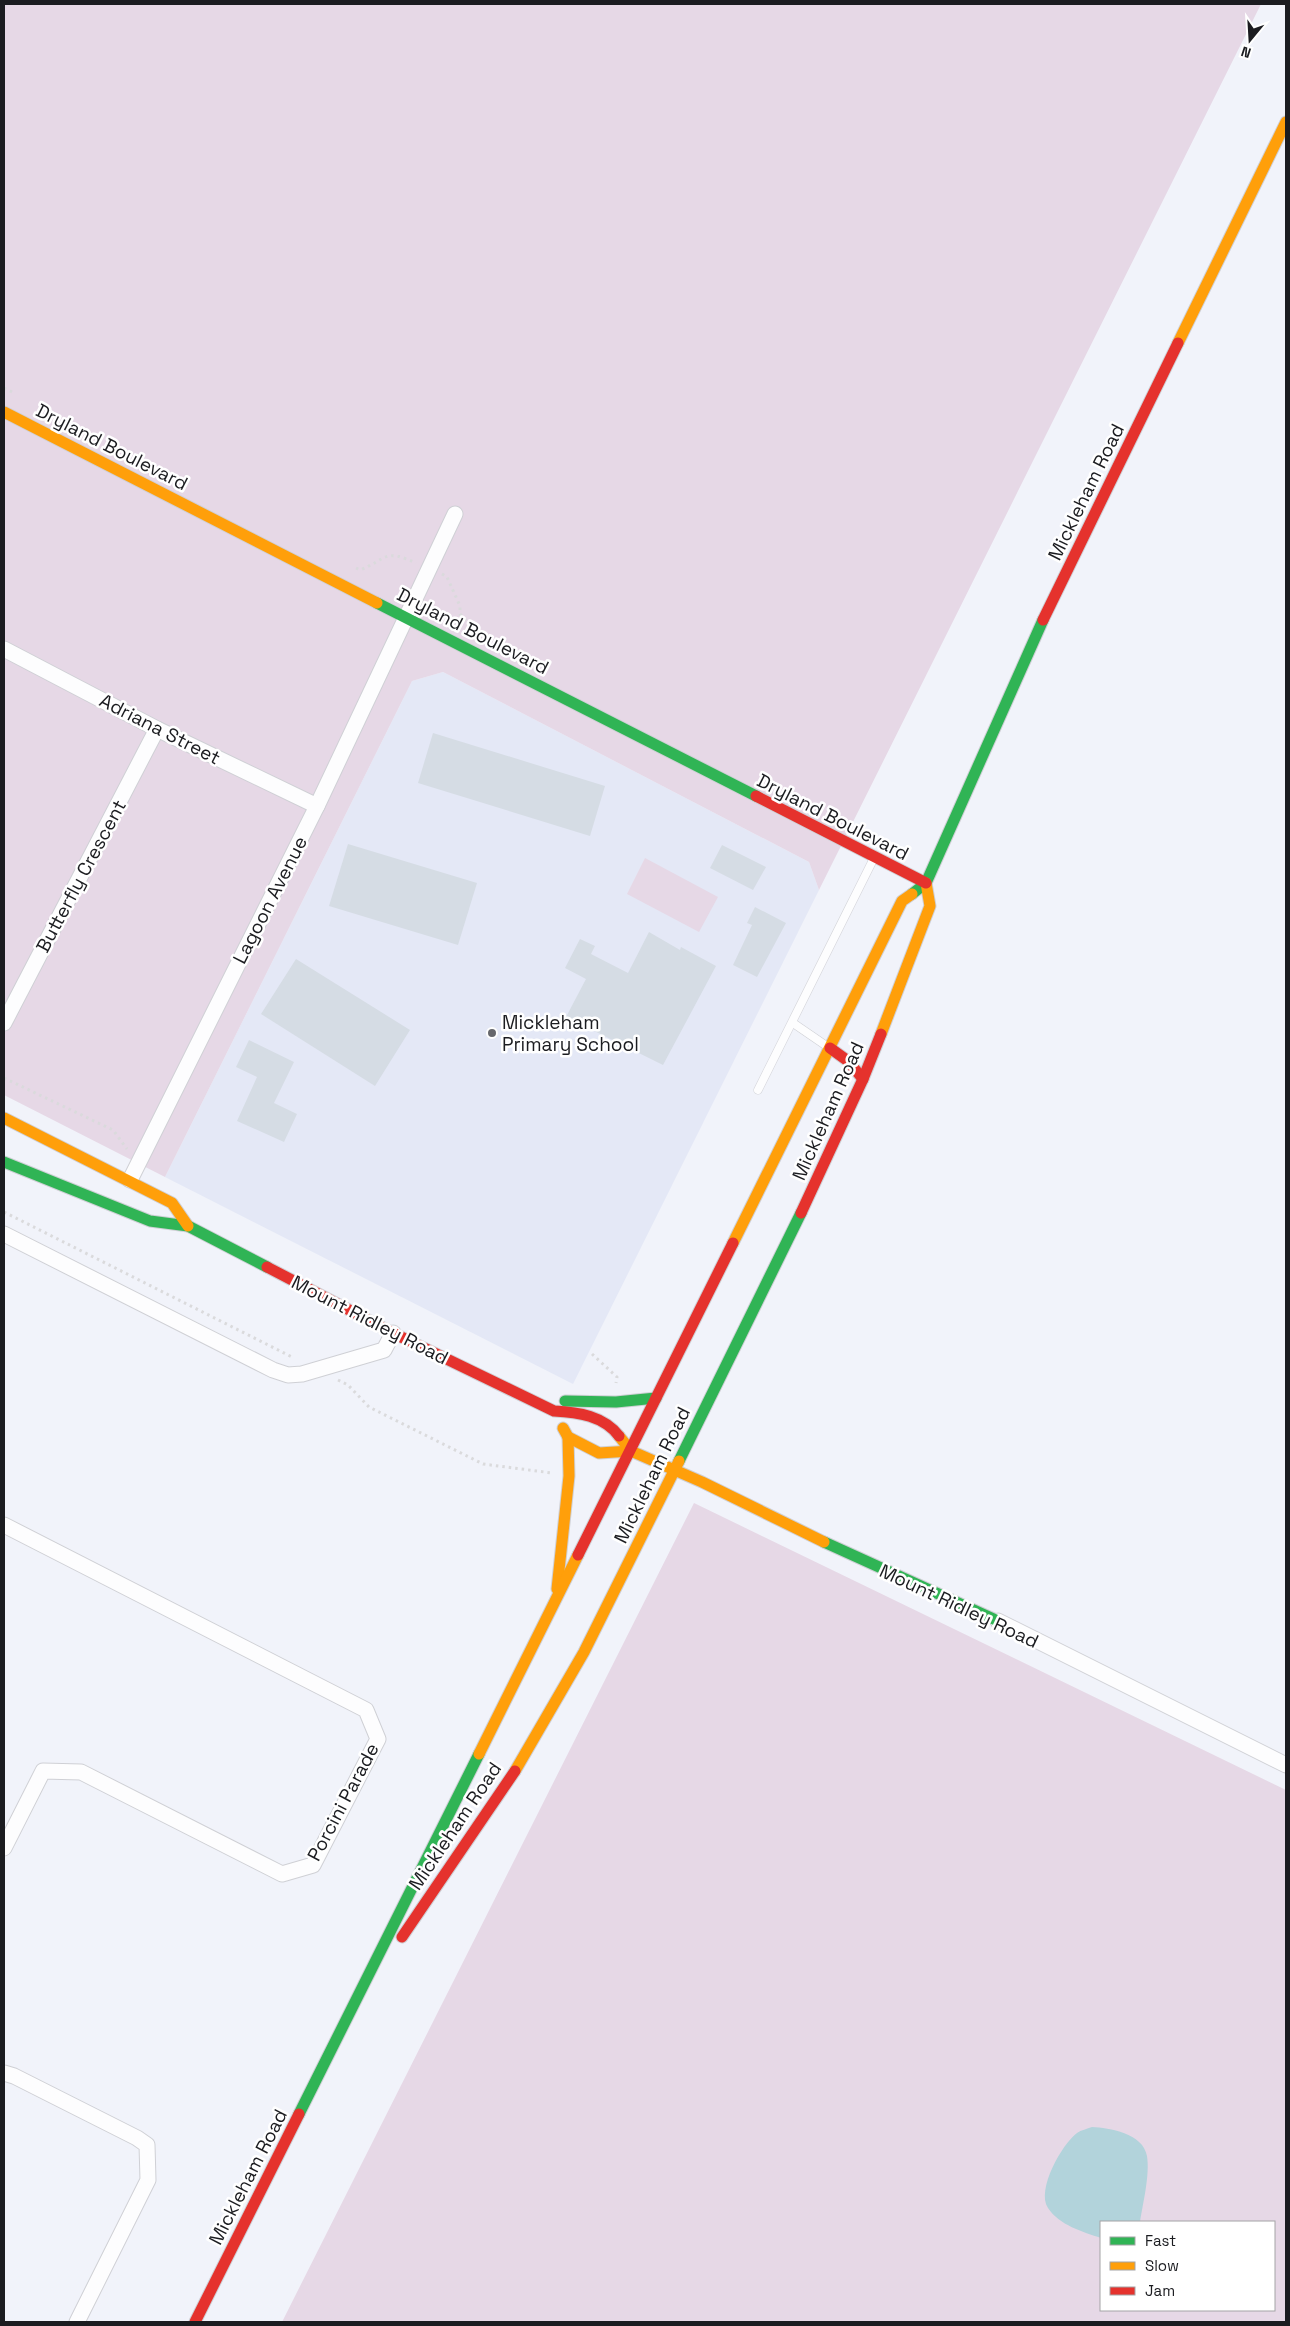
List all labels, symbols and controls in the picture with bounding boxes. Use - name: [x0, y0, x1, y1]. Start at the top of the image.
- north arrow: [1225, 15, 1275, 65]
- text: N: [1239, 42, 1253, 62]
- street label: Dryland Boulevard: [32, 398, 192, 496]
- street label: Mickleham Road: [1042, 420, 1130, 564]
- street label: Dryland Boulevard: [393, 582, 553, 680]
- street label: Adriana Street: [95, 688, 225, 770]
- street label: Dryland Boulevard: [753, 768, 913, 866]
- street label: Butterfly Crescent: [30, 795, 132, 957]
- street label: Lagoon Avenue: [227, 832, 313, 968]
- place label: Mickleham Primary School: [502, 1010, 639, 1057]
- marker: Mickleham Primary School: [486, 1027, 498, 1039]
- street label: Mickleham Road: [786, 1038, 870, 1184]
- street label: Mount Ridley Road: [287, 1270, 453, 1370]
- street label: Mickleham Road: [608, 1403, 696, 1547]
- street label: Mount Ridley Road: [875, 1558, 1043, 1654]
- street label: Porcini Parade: [301, 1739, 385, 1865]
- street label: Mickleham Road: [403, 1757, 507, 1895]
- street label: Mickleham Road: [203, 2105, 293, 2249]
- legend: [1100, 2221, 1275, 2311]
- text: Fast: [1145, 2231, 1176, 2250]
- text: Slow: [1145, 2256, 1179, 2275]
- text: Jam: [1145, 2281, 1175, 2300]

